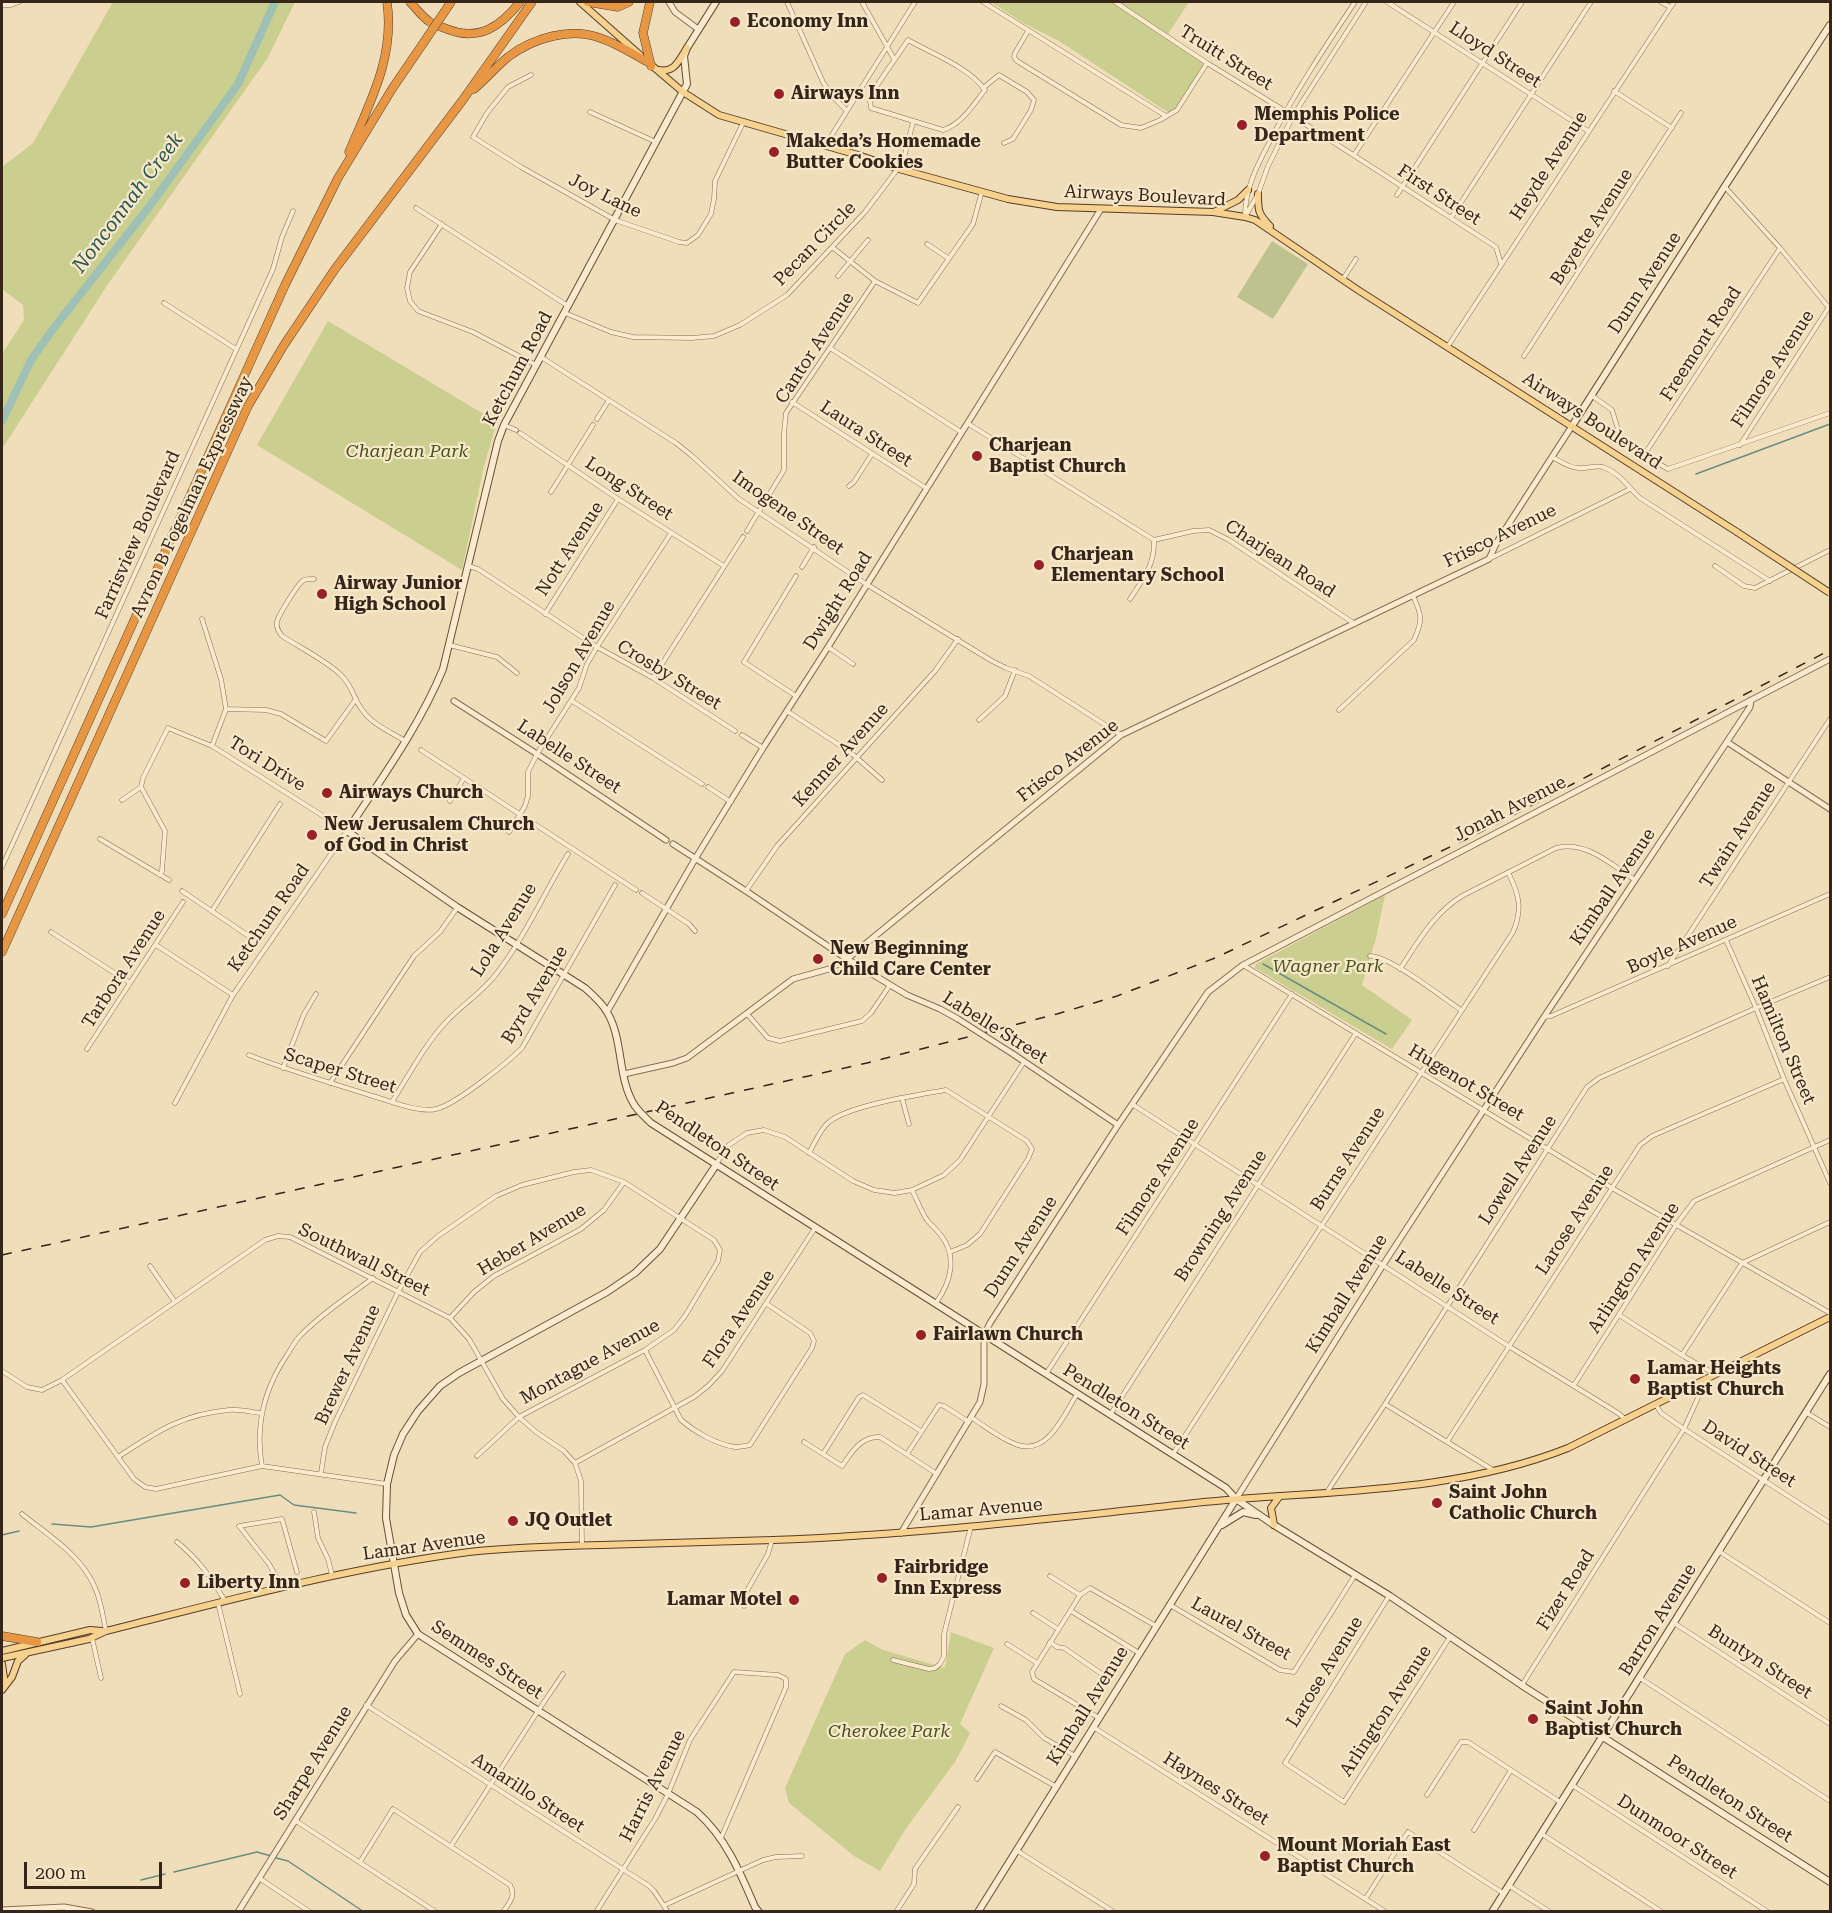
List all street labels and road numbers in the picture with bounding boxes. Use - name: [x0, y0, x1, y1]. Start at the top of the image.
- street label: Lloyd Street: [1445, 17, 1545, 93]
- street label: Truitt Street: [1175, 21, 1277, 95]
- street label: Heyde Avenue: [1506, 108, 1592, 224]
- street label: First Street: [1393, 160, 1485, 230]
- street label: Beyette Avenue: [1546, 165, 1638, 289]
- street label: Joy Lane: [565, 169, 645, 223]
- street label: Airways Boulevard: [1064, 181, 1226, 211]
- street label: Pecan Circle: [769, 197, 861, 291]
- street label: Dunn Avenue: [1604, 228, 1686, 338]
- street label: Freemont Road: [1656, 283, 1746, 405]
- street label: Cantor Avenue: [771, 288, 859, 408]
- street label: Filmore Avenue: [1727, 306, 1819, 432]
- street label: Ketchum Road: [479, 308, 557, 430]
- street label: Airways Boulevard: [1518, 368, 1666, 474]
- street label: Avron B Fogelman Expressway: [126, 373, 258, 621]
- street label: Laura Street: [816, 396, 916, 472]
- street label: Farrisview Boulevard: [91, 447, 185, 623]
- street label: Long Street: [581, 453, 677, 525]
- street label: Imogene Street: [728, 466, 848, 560]
- street label: Nott Avenue: [532, 498, 608, 600]
- street label: Frisco Avenue: [1440, 499, 1560, 573]
- street label: Charjean Road: [1221, 515, 1339, 603]
- street label: Dwight Road: [799, 548, 877, 654]
- street label: Jolson Avenue: [538, 597, 620, 717]
- street label: Crosby Street: [613, 635, 725, 715]
- street label: Kenner Avenue: [789, 699, 893, 811]
- street label: Labelle Street: [513, 715, 625, 799]
- street label: Frisco Avenue: [1013, 715, 1123, 807]
- street label: Tori Drive: [225, 732, 309, 796]
- street label: Jonah Avenue: [1450, 771, 1570, 847]
- street label: Twain Avenue: [1695, 778, 1781, 892]
- street label: Kimball Avenue: [1566, 824, 1660, 950]
- street label: Ketchum Road: [224, 860, 314, 976]
- street label: Lola Avenue: [467, 879, 541, 981]
- street label: Tarbora Avenue: [78, 906, 170, 1032]
- street label: Boyle Avenue: [1624, 911, 1740, 979]
- street label: Byrd Avenue: [497, 942, 573, 1048]
- street label: Hamilton Street: [1746, 972, 1820, 1108]
- street label: Labelle Street: [939, 987, 1051, 1069]
- street label: Hugenot Street: [1404, 1040, 1528, 1126]
- street label: Scaper Street: [281, 1044, 399, 1098]
- street label: Pendleton Street: [651, 1096, 783, 1196]
- street label: Burns Avenue: [1306, 1103, 1390, 1215]
- street label: Lowell Avenue: [1475, 1111, 1561, 1229]
- street label: Filmore Avenue: [1112, 1114, 1204, 1240]
- street label: Browning Avenue: [1170, 1146, 1272, 1286]
- street label: Larose Avenue: [1531, 1161, 1619, 1279]
- street label: Dunn Avenue: [980, 1192, 1062, 1302]
- street label: Heber Avenue: [474, 1199, 590, 1281]
- street label: Arlington Avenue: [1584, 1199, 1684, 1337]
- street label: Southwall Street: [295, 1219, 433, 1301]
- street label: Kimball Avenue: [1302, 1230, 1392, 1358]
- street label: Labelle Street: [1391, 1246, 1503, 1330]
- street label: Flora Avenue: [698, 1266, 780, 1372]
- street label: Brewer Avenue: [311, 1302, 385, 1428]
- street label: Montague Avenue: [516, 1315, 664, 1409]
- street label: Pendleton Street: [1059, 1359, 1193, 1455]
- street label: David Street: [1698, 1416, 1800, 1492]
- street label: Lamar Avenue: [918, 1494, 1044, 1526]
- street label: Lamar Avenue: [361, 1527, 487, 1565]
- street label: Fizer Road: [1533, 1546, 1599, 1634]
- street label: Barron Avenue: [1615, 1560, 1701, 1680]
- street label: Laurel Street: [1187, 1593, 1295, 1665]
- street label: Larose Avenue: [1282, 1613, 1368, 1731]
- street label: Semmes Street: [427, 1616, 547, 1704]
- street label: Buntyn Street: [1704, 1620, 1816, 1704]
- street label: Kimball Avenue: [1043, 1642, 1133, 1770]
- street label: Arlington Avenue: [1336, 1642, 1436, 1780]
- street label: Sharpe Avenue: [269, 1702, 357, 1824]
- street label: Harris Avenue: [615, 1726, 691, 1846]
- street label: Amarillo Street: [468, 1748, 588, 1838]
- street label: Haynes Street: [1159, 1748, 1273, 1830]
- street label: Pendleton Street: [1663, 1750, 1797, 1848]
- street label: Dunmoor Street: [1613, 1790, 1741, 1884]

